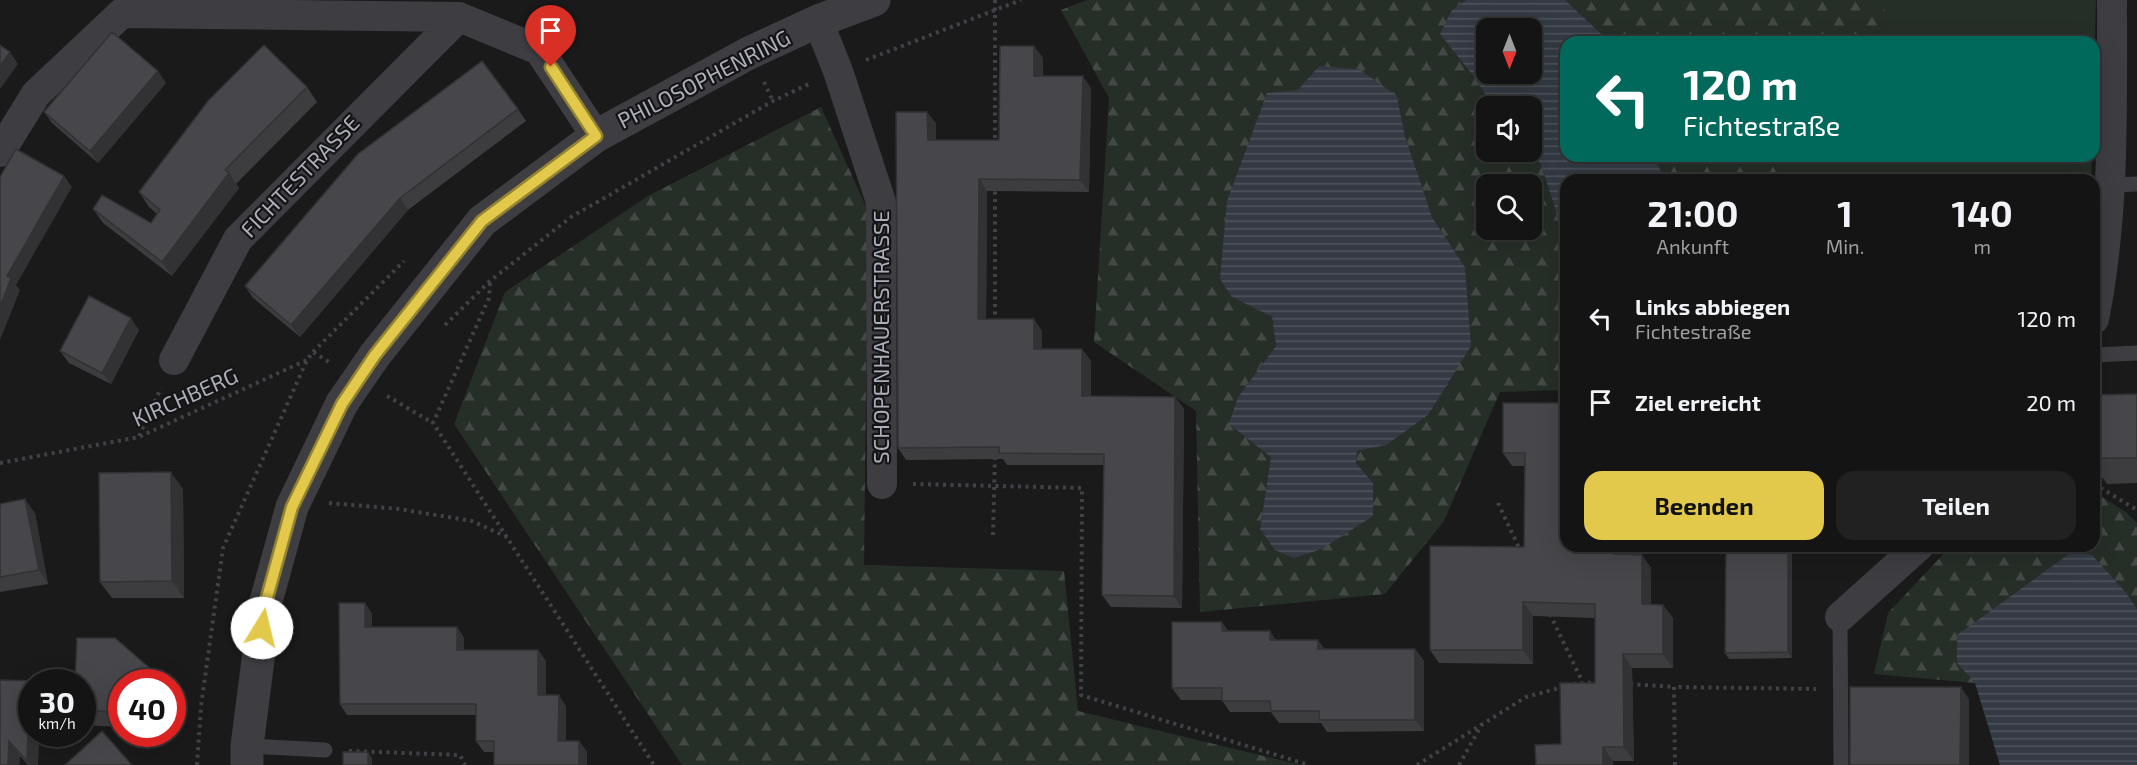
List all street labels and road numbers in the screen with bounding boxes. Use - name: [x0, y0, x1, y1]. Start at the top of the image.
- street label: PHILOSOPHENRING: [613, 23, 794, 133]
- street label: FICHTESTRASSE: [235, 109, 364, 242]
- street label: SCHOPENHAUERSTRASSE: [867, 210, 893, 464]
- street label: KIRCHBERG: [128, 361, 241, 431]

